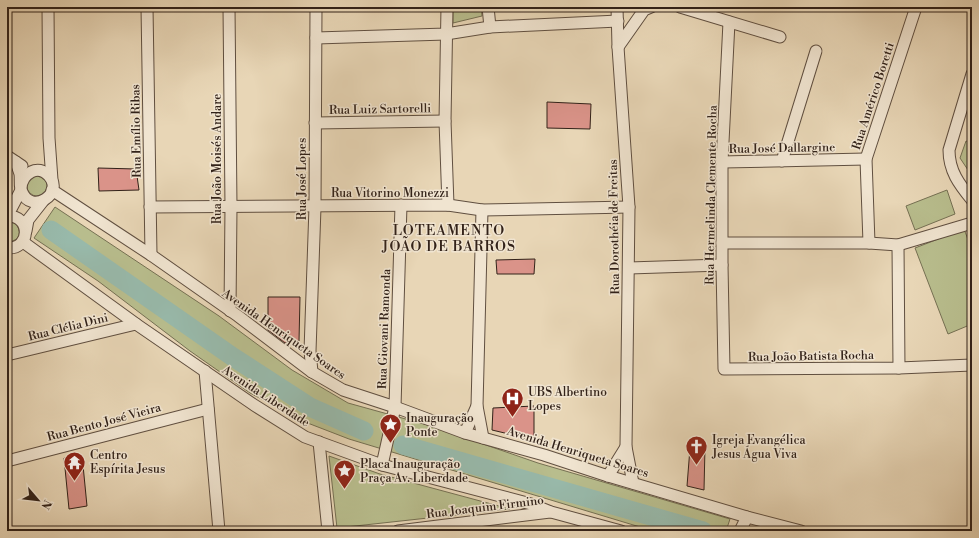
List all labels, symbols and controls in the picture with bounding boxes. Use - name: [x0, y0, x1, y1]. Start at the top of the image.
- street label: Rua Américo Boretti: [849, 41, 898, 152]
- street label: Rua Emílio Ribas: [128, 84, 145, 178]
- street label: Rua João Moisés Andare: [210, 94, 225, 224]
- street label: Rua Luiz Sartorelli: [329, 101, 431, 118]
- street label: Rua Hermelinda Clemente Rocha: [702, 104, 721, 285]
- street label: Rua José Lopes: [295, 138, 310, 220]
- street label: Rua José Dallargine: [729, 140, 835, 157]
- street label: Rua Dorothéia de Freitas: [606, 159, 623, 295]
- street label: Rua Vitorino Monezzi: [331, 186, 449, 201]
- district label: LOTEAMENTO JOÃO DE BARROS: [381, 222, 516, 256]
- street label: Rua Giovani Ramonda: [375, 268, 394, 390]
- street label: Avenida Henriqueta Soares: [218, 285, 348, 383]
- street label: Rua Clélia Dini: [27, 310, 110, 345]
- street label: Rua João Batista Rocha: [748, 348, 875, 365]
- street label: Avenida Liberdade: [218, 362, 312, 430]
- place label: UBS Albertino Lopes: [528, 385, 607, 414]
- hospital icon: UBS Albertino Lopes: [500, 386, 526, 419]
- street label: Rua Bento José Vieira: [45, 400, 164, 445]
- place label: Inauguração Ponte: [406, 411, 474, 440]
- place icon: Inauguração Ponte: [378, 412, 404, 445]
- street label: Avenida Henriqueta Soares: [504, 423, 651, 481]
- place label: Igreja Evangélica Jesus Água Viva: [711, 433, 806, 462]
- church icon: Igreja Evangélica Jesus Água Viva: [683, 434, 709, 467]
- place label: Centro Espírita Jesus: [90, 448, 165, 477]
- temple icon: Centro Espírita Jesus: [62, 449, 88, 482]
- place label: Placa Inauguração Praça Av. Liberdade: [360, 457, 468, 486]
- place icon: Placa Inauguração Praça Av. Liberdade: [331, 458, 357, 491]
- north arrow: [18, 480, 58, 520]
- street label: Rua Joaquim Firmino: [425, 493, 545, 522]
- text: N: [38, 497, 54, 512]

